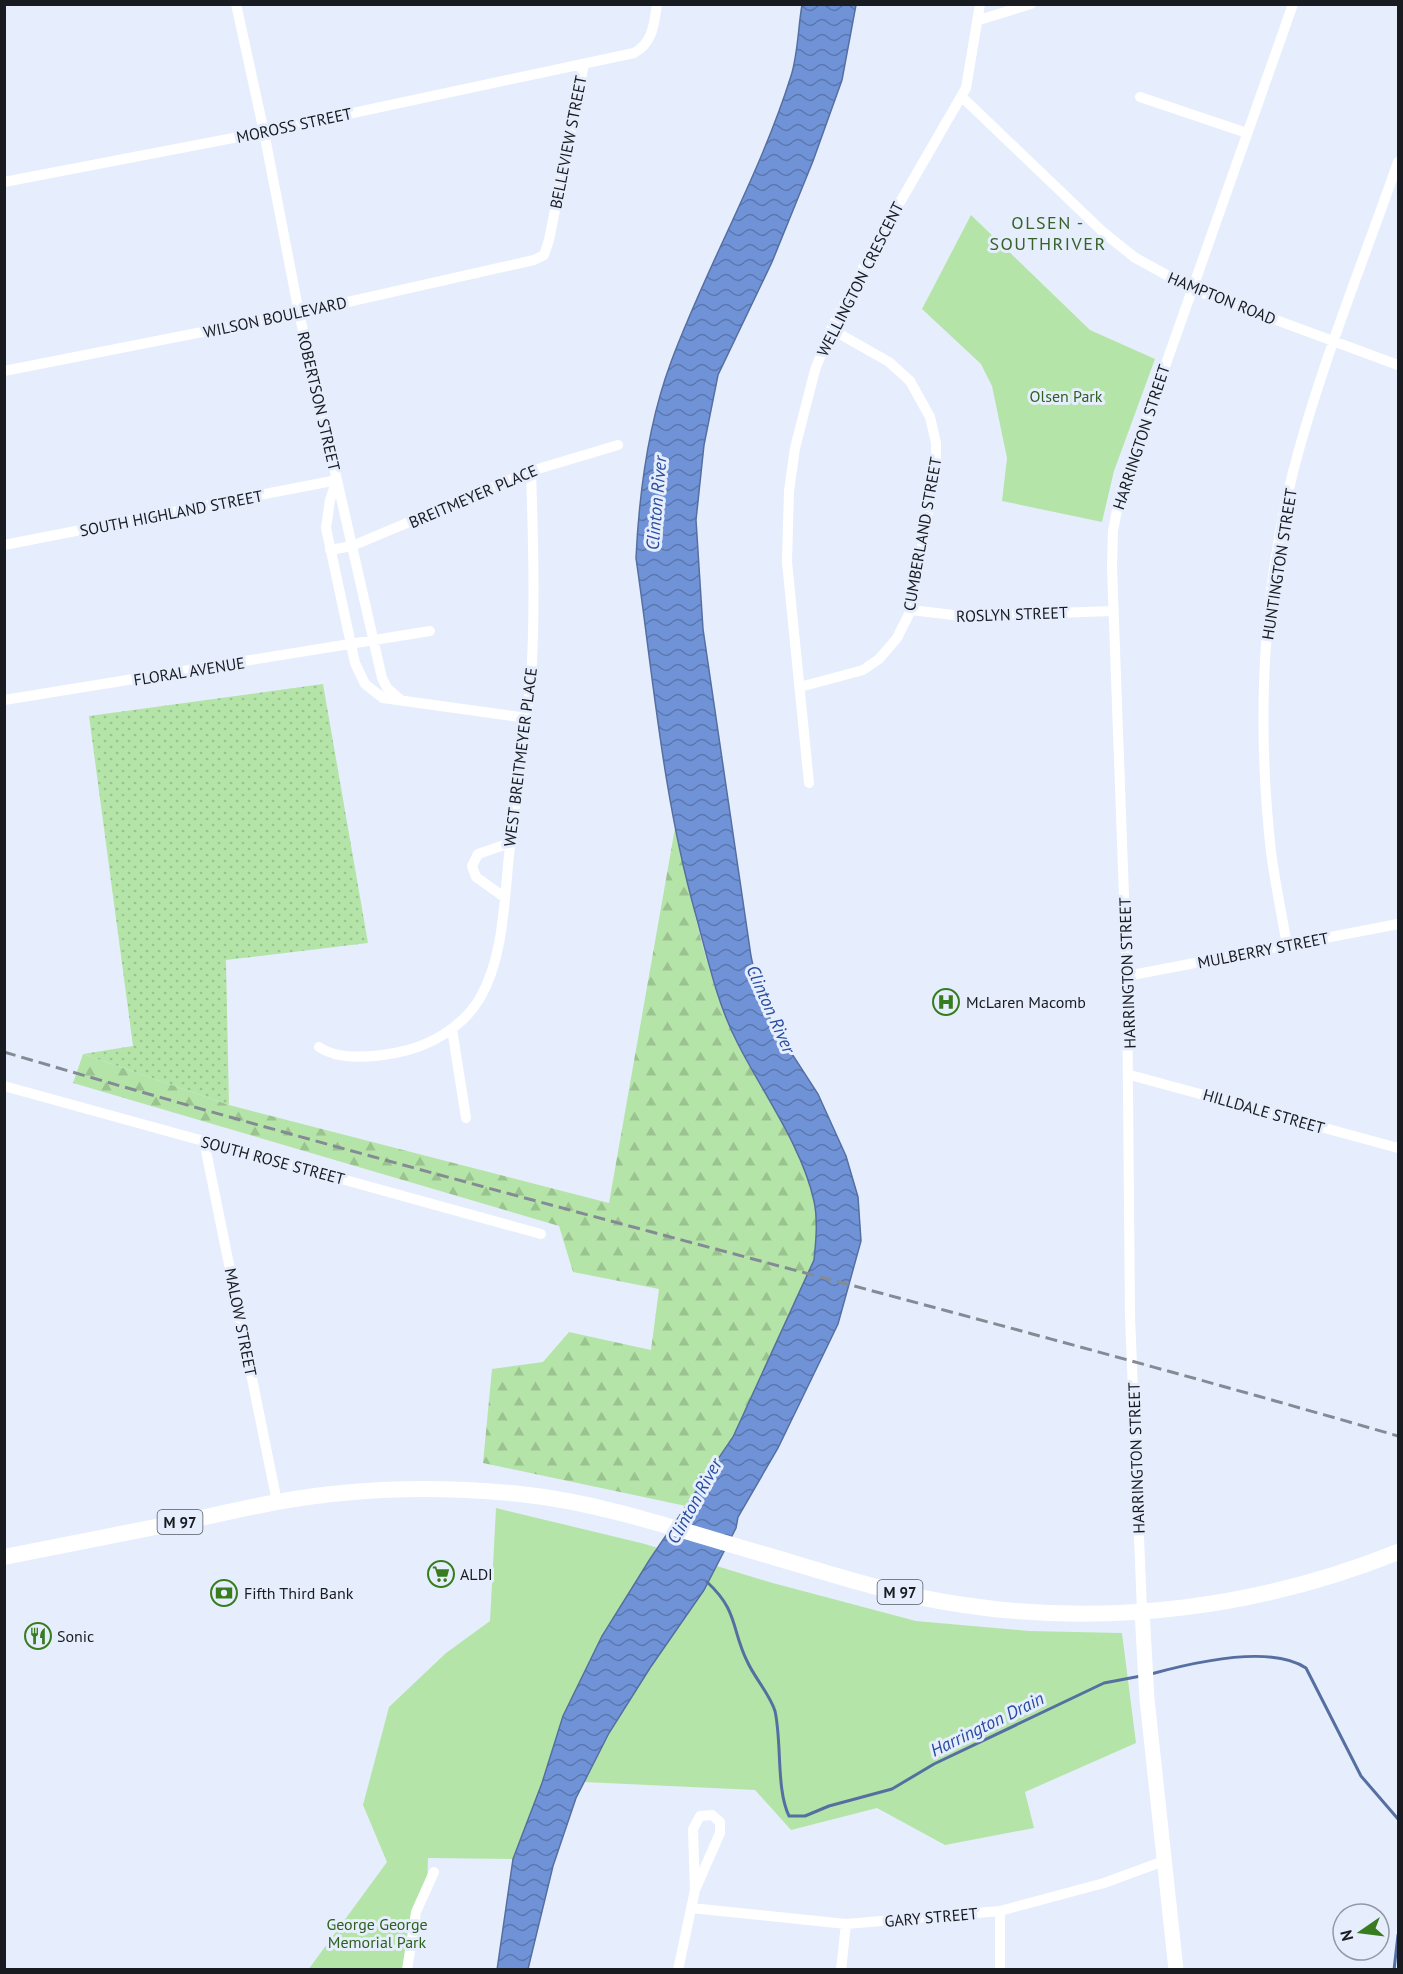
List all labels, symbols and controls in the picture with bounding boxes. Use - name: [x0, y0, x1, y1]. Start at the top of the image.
- street label: BELLEVIEW STREET: [545, 74, 591, 210]
- street label: MOROSS STREET: [234, 103, 354, 147]
- street label: WELLINGTON CRESCENT: [812, 198, 908, 360]
- district label: OLSEN - SOUTHRIVER: [989, 211, 1107, 255]
- street label: HAMPTON ROAD: [1165, 267, 1279, 329]
- street label: WILSON BOULEVARD: [202, 292, 348, 342]
- street label: ROBERTSON STREET: [293, 329, 345, 473]
- street label: HARRINGTON STREET: [1108, 362, 1174, 512]
- park label: Olsen Park: [1030, 386, 1103, 406]
- water label: Clinton River: [640, 454, 672, 551]
- street label: CUMBERLAND STREET: [899, 455, 945, 612]
- street label: BREITMEYER PLACE: [406, 460, 540, 532]
- street label: SOUTH HIGHLAND STREET: [78, 485, 264, 541]
- street label: HUNTINGTON STREET: [1257, 487, 1301, 641]
- street label: ROSLYN STREET: [956, 602, 1068, 626]
- street label: FLORAL AVENUE: [132, 652, 246, 690]
- street label: WEST BREITMEYER PLACE: [499, 666, 541, 848]
- street label: HARRINGTON STREET: [1114, 897, 1140, 1049]
- street label: MULBERRY STREET: [1196, 927, 1330, 973]
- water label: Clinton River: [741, 961, 801, 1058]
- hospital icon: McLaren Macomb: [931, 987, 961, 1017]
- place label: McLaren Macomb: [966, 992, 1086, 1012]
- street label: HILLDALE STREET: [1201, 1084, 1327, 1138]
- street label: SOUTH ROSE STREET: [199, 1131, 347, 1189]
- street label: MALOW STREET: [221, 1266, 261, 1378]
- street label: HARRINGTON STREET: [1123, 1382, 1149, 1534]
- water label: Clinton River: [661, 1453, 727, 1548]
- road number: M 97: [158, 1510, 202, 1534]
- supermarket icon: ALDI: [426, 1559, 456, 1589]
- place label: ALDI: [460, 1564, 493, 1584]
- bank icon: Fifth Third Bank: [209, 1578, 239, 1608]
- road number: M 97: [878, 1580, 922, 1604]
- place label: Fifth Third Bank: [244, 1583, 354, 1603]
- restaurant icon: Sonic: [23, 1621, 53, 1651]
- place label: Sonic: [57, 1626, 94, 1646]
- water label: Harrington Drain: [926, 1687, 1048, 1761]
- north arrow: [1331, 1902, 1391, 1962]
- street label: GARY STREET: [884, 1903, 979, 1931]
- park label: George George Memorial Park: [326, 1914, 428, 1952]
- text: N: [1335, 1928, 1357, 1943]

